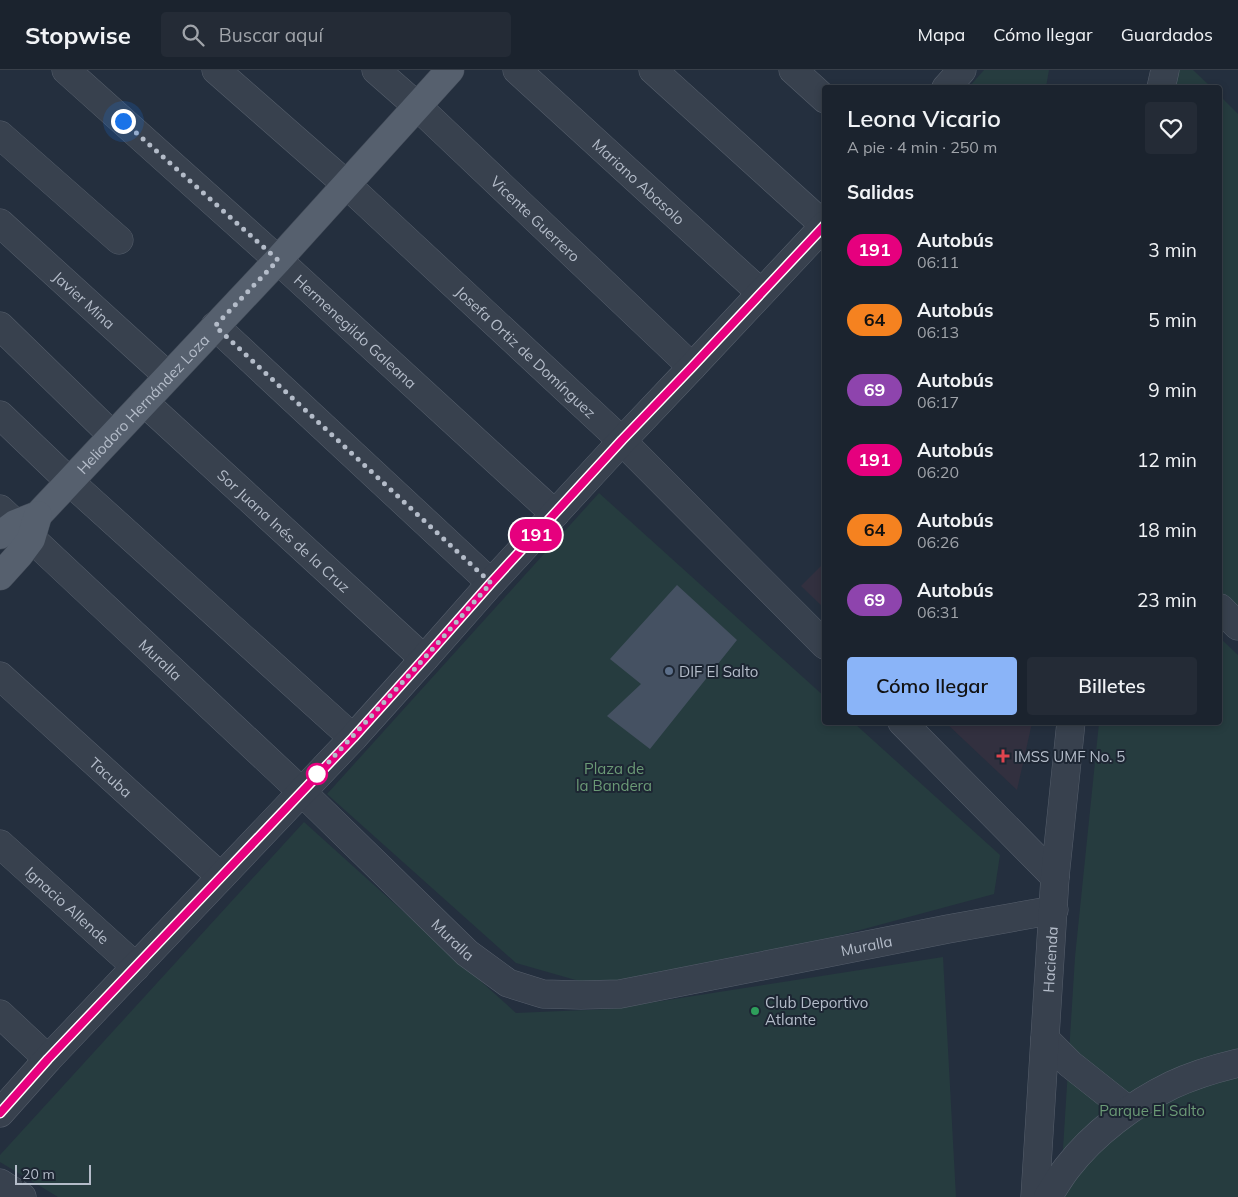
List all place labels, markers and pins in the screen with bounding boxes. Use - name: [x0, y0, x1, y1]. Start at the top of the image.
- place label: DIF El Salto: [679, 662, 758, 681]
- marker: DIF El Salto: [663, 665, 675, 677]
- place label: IMSS UMF No. 5: [1014, 747, 1125, 766]
- marker: IMSS UMF No. 5: [996, 749, 1010, 763]
- unlabelled marker: [306, 763, 328, 785]
- place label: Club Deportivo Atlante: [765, 993, 868, 1029]
- marker: Club Deportivo Atlante: [749, 1005, 761, 1017]

